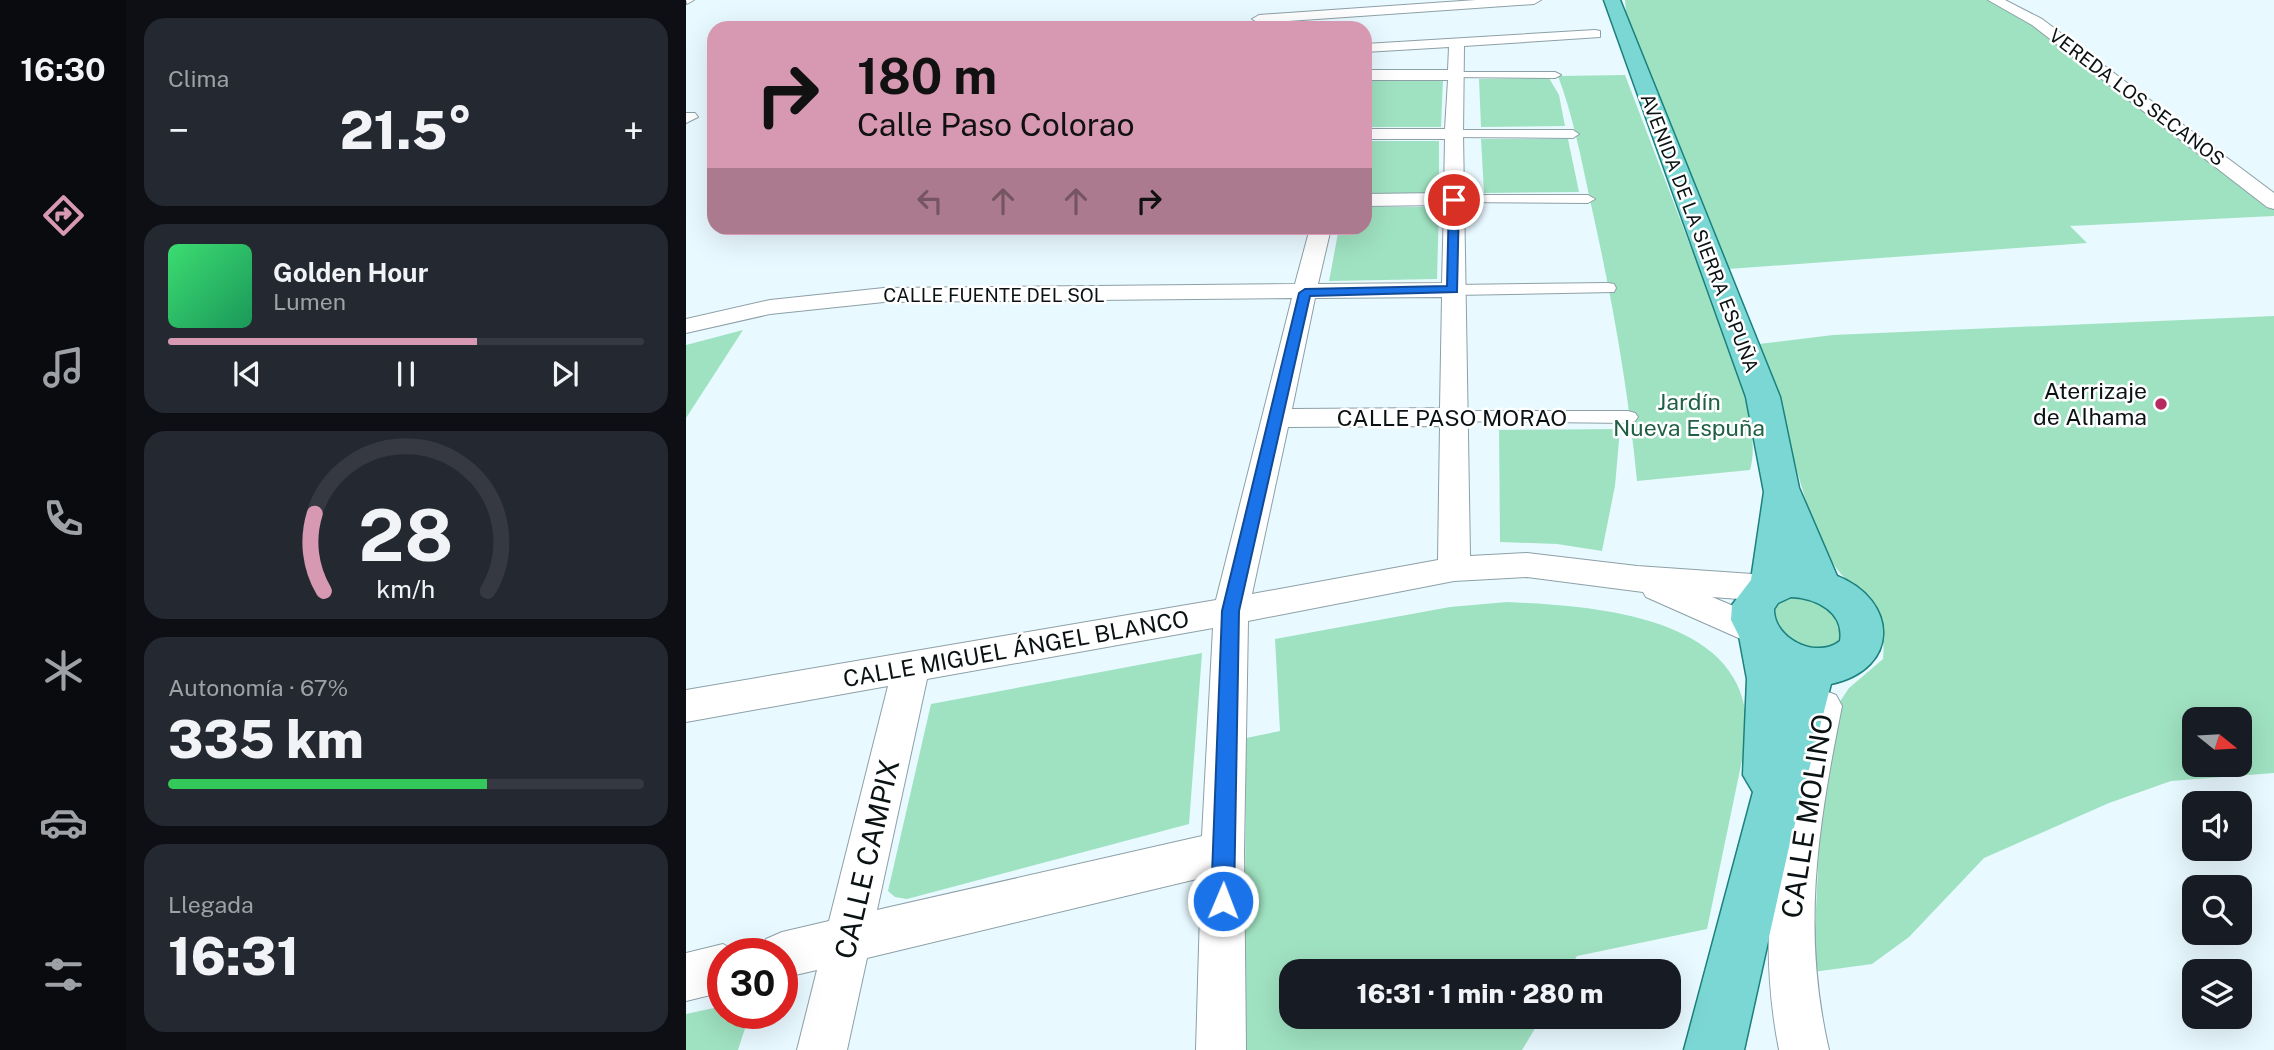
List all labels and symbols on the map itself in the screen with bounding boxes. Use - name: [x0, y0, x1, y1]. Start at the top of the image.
- street label: VEREDA LOS SECANOS: [2045, 24, 2229, 170]
- street label: AVENIDA DE LA SIERRA ESPUÑA: [1637, 90, 1763, 376]
- pin: [1424, 170, 1484, 230]
- street label: CALLE FUENTE DEL SOL: [883, 284, 1105, 306]
- place label: Aterrizaje de Alhama: [2033, 377, 2147, 430]
- park label: Jardín Nueva Espuña: [1613, 388, 1765, 441]
- marker: Aterrizaje de Alhama: [2153, 396, 2169, 412]
- street label: CALLE PASO MORAO: [1337, 404, 1567, 431]
- street label: CALLE MIGUEL ÁNGEL BLANCO: [841, 605, 1191, 692]
- north arrow: [2182, 707, 2252, 777]
- street label: CALLE MOLINO: [1774, 711, 1839, 920]
- street label: CALLE CAMPIX: [828, 756, 906, 962]
- position arrow: [1186, 864, 1260, 938]
- speed limit sign: 30: [707, 938, 798, 1029]

